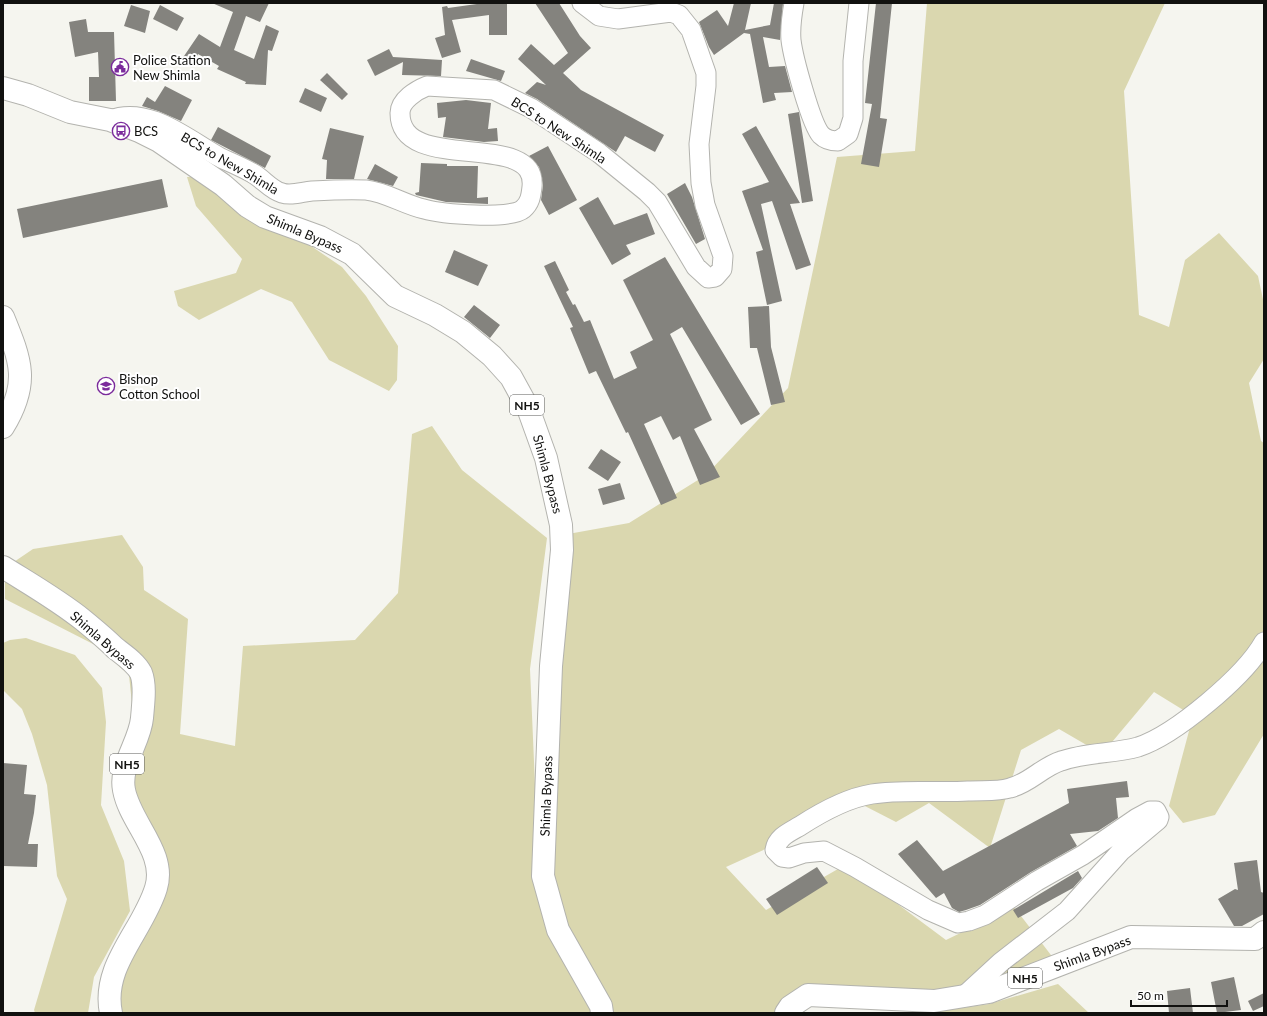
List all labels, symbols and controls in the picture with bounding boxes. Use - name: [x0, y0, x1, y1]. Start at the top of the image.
- place label: Police Station New Shimla: [133, 52, 211, 83]
- public building icon: Police Station New Shimla: [110, 57, 130, 77]
- street label: BCS to New Shimla: [508, 93, 610, 167]
- bus stop icon: BCS: [111, 121, 131, 141]
- place label: BCS: [134, 123, 158, 139]
- street label: BCS to New Shimla: [178, 129, 282, 197]
- street label: Shimla Bypass: [265, 210, 346, 256]
- place label: Bishop Cotton School: [119, 371, 200, 402]
- school or university icon: Bishop Cotton School: [96, 376, 116, 396]
- road number: NH5: [510, 395, 544, 415]
- street label: Shimla Bypass: [530, 433, 566, 515]
- street label: Shimla Bypass: [67, 607, 139, 673]
- road number: NH5: [110, 754, 144, 774]
- street label: Shimla Bypass: [537, 755, 555, 837]
- street label: Shimla Bypass: [1051, 932, 1133, 974]
- road number: NH5: [1008, 968, 1042, 988]
- scale bar: [1131, 982, 1227, 1008]
- text: 50 m: [1137, 988, 1164, 1003]

